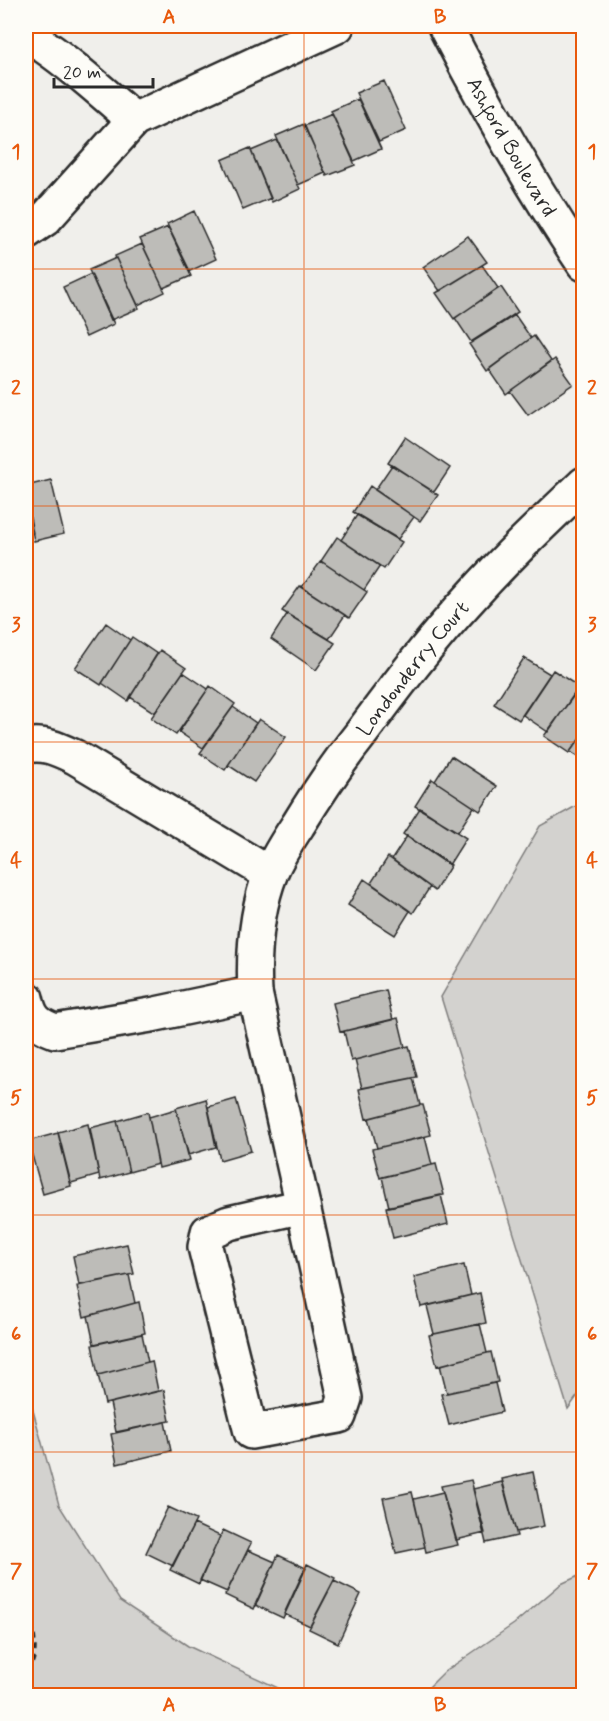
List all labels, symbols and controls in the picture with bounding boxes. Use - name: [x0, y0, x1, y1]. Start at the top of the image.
- text: A: [162, 4, 176, 31]
- text: B: [434, 4, 447, 31]
- scale bar: [54, 51, 153, 89]
- text: 20 m: [63, 61, 101, 85]
- street label: Ashford Boulevard: [459, 73, 563, 222]
- text: 1: [12, 139, 20, 166]
- text: 1: [588, 139, 596, 166]
- text: 2: [11, 375, 21, 402]
- text: 2: [587, 375, 597, 402]
- street label: Londonderry Court: [351, 595, 476, 742]
- text: 3: [11, 612, 21, 639]
- text: 3: [587, 612, 597, 639]
- text: 4: [10, 848, 22, 875]
- text: 4: [586, 848, 598, 875]
- text: 5: [10, 1085, 22, 1112]
- text: 5: [586, 1085, 598, 1112]
- text: 6: [11, 1321, 21, 1348]
- text: 6: [587, 1321, 597, 1348]
- text: 7: [10, 1558, 22, 1585]
- text: 7: [586, 1558, 598, 1585]
- text: A: [162, 1692, 176, 1719]
- text: B: [434, 1692, 447, 1719]

